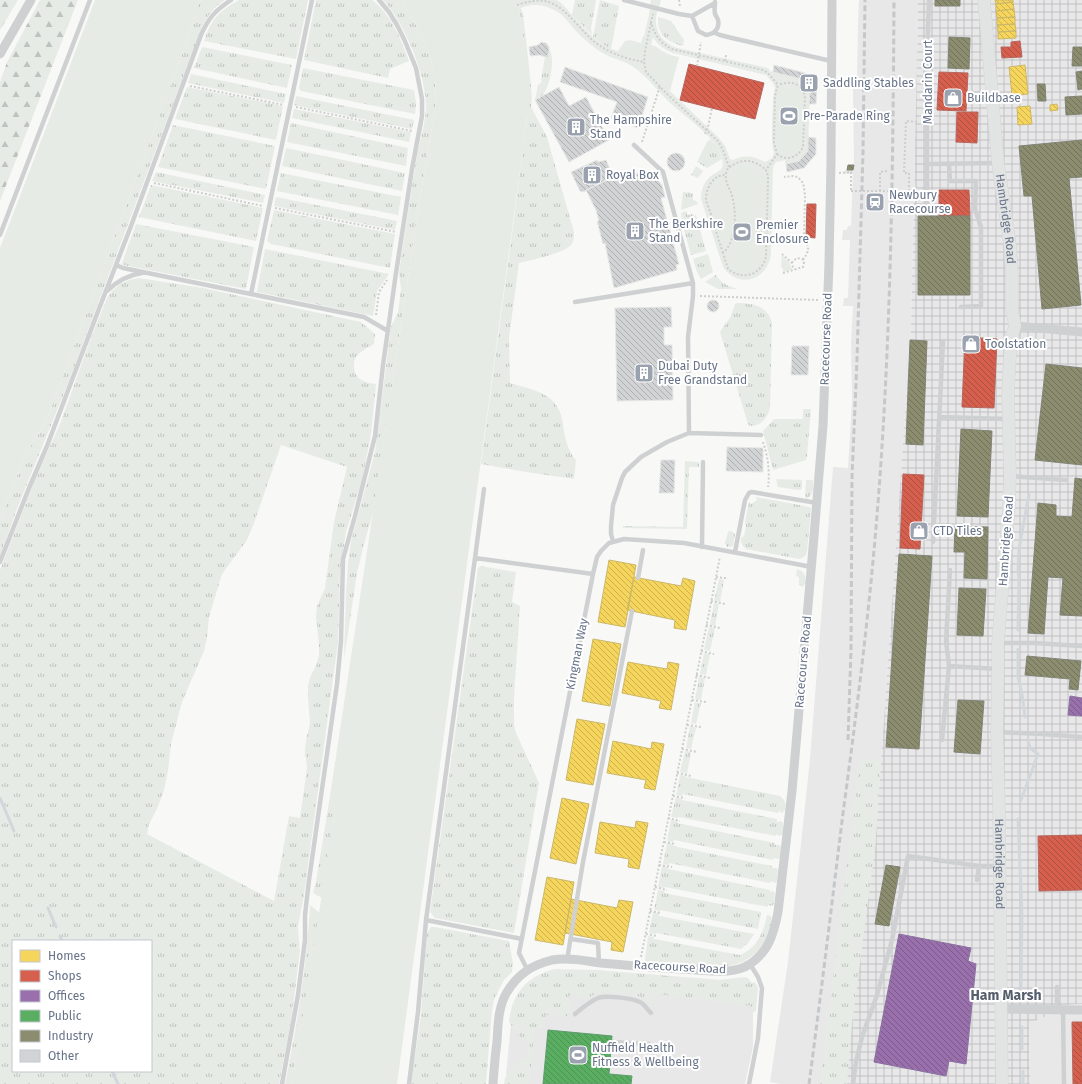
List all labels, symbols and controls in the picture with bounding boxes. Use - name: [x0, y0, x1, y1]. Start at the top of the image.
- street label: Mandarin Court: [921, 39, 935, 124]
- building icon: Saddling Stables: [798, 72, 820, 94]
- place label: Saddling Stables: [823, 76, 914, 90]
- shop icon: Buildbase: [942, 87, 964, 109]
- place label: Buildbase: [967, 91, 1021, 105]
- sports icon: Pre-Parade Ring: [778, 105, 800, 127]
- place label: Pre-Parade Ring: [803, 109, 891, 123]
- place label: The Hampshire Stand: [590, 113, 672, 141]
- building icon: The Hampshire Stand: [565, 116, 587, 138]
- building icon: Royal Box: [581, 164, 603, 186]
- place label: Royal Box: [606, 168, 659, 182]
- street label: Hambridge Road: [993, 173, 1018, 264]
- place label: Newbury Racecourse: [889, 188, 951, 216]
- station icon: Newbury Racecourse: [864, 191, 886, 213]
- place label: The Berkshire Stand: [649, 217, 723, 245]
- place label: Premier Enclosure: [756, 218, 809, 246]
- building icon: The Berkshire Stand: [624, 220, 646, 242]
- sports icon: Premier Enclosure: [731, 221, 753, 243]
- street label: Racecourse Road: [817, 292, 835, 386]
- shop icon: Toolstation: [960, 333, 982, 355]
- place label: Toolstation: [985, 337, 1046, 351]
- place label: Dubai Duty Free Grandstand: [658, 359, 747, 387]
- building icon: Dubai Duty Free Grandstand: [633, 362, 655, 384]
- street label: Hambridge Road: [996, 495, 1016, 587]
- shop icon: CTD Tiles: [908, 520, 930, 542]
- place label: CTD Tiles: [933, 524, 982, 538]
- street label: Racecourse Road: [792, 615, 814, 709]
- street label: Kingman Way: [563, 617, 591, 691]
- street label: Hambridge Road: [992, 818, 1007, 909]
- legend: [12, 940, 152, 1072]
- text: Homes: [48, 949, 86, 963]
- street label: Racecourse Road: [633, 958, 727, 976]
- text: Shops: [48, 969, 82, 983]
- district label: Ham Marsh: [970, 987, 1042, 1004]
- text: Offices: [48, 989, 85, 1003]
- text: Public: [48, 1009, 82, 1023]
- text: Industry: [48, 1029, 93, 1043]
- place label: Nuffield Health Fitness & Wellbeing: [592, 1041, 699, 1069]
- sports icon: Nuffield Health Fitness & Wellbeing: [567, 1044, 589, 1066]
- text: Other: [48, 1049, 79, 1063]

